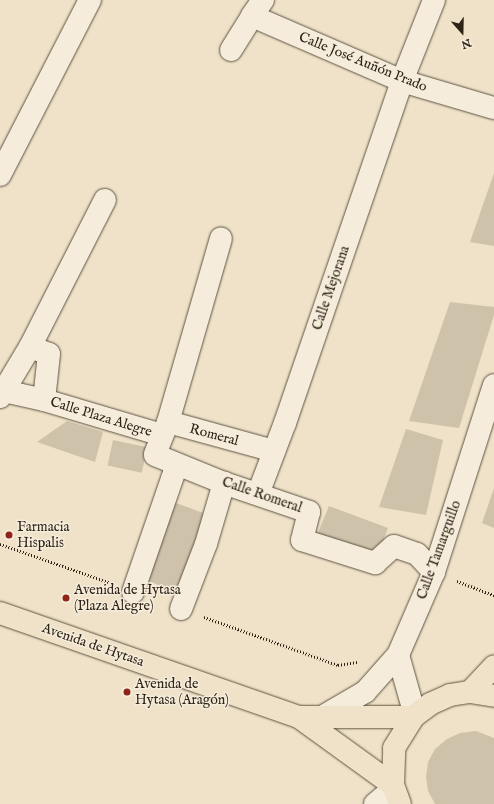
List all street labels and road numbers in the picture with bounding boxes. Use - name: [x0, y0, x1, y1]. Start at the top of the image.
- street label: Calle José Auñón Prado: [296, 29, 430, 95]
- street label: Calle Mejorana: [309, 244, 353, 332]
- street label: Calle Plaza Alegre: [48, 394, 154, 440]
- street label: Romeral: [188, 420, 240, 450]
- street label: Calle Romeral: [220, 473, 304, 517]
- street label: Calle Tamarguillo: [413, 498, 465, 602]
- street label: Avenida de Hytasa: [40, 620, 146, 670]

